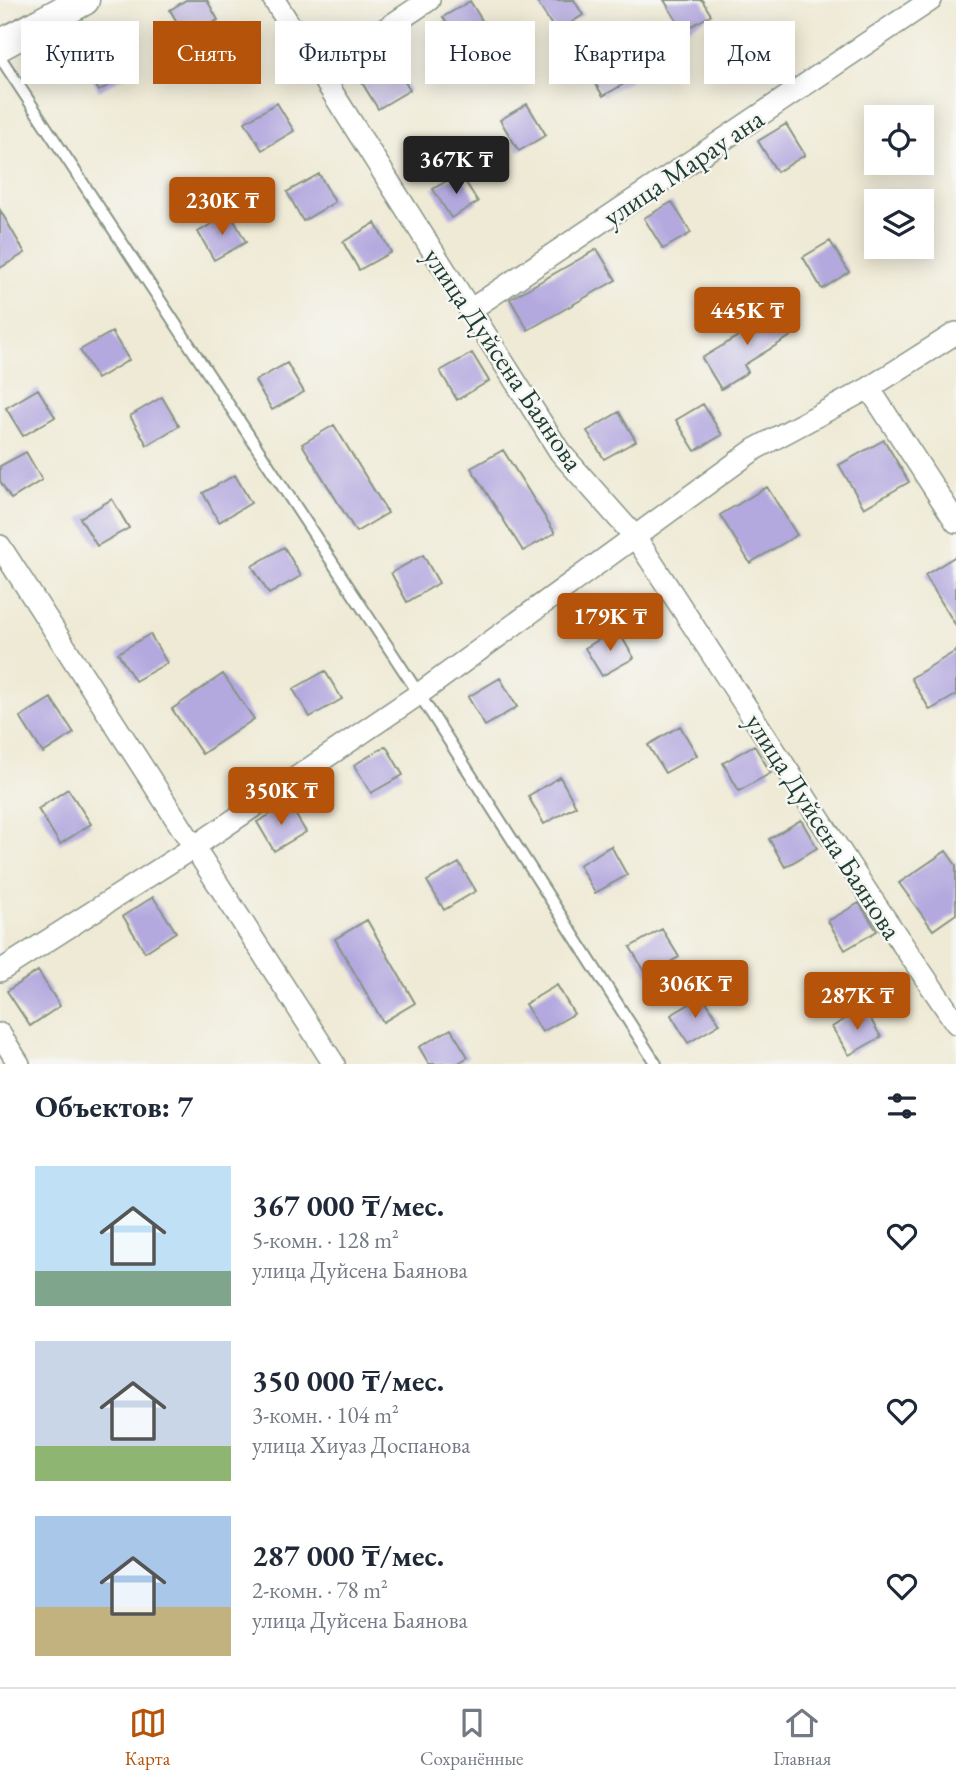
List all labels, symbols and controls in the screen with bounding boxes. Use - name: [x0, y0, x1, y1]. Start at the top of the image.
- chip: Купить: [21, 21, 139, 84]
- chip: Снять: [153, 21, 261, 84]
- chip: Фильтры: [275, 21, 411, 84]
- chip: Новое: [425, 21, 535, 84]
- chip: Квартира: [549, 21, 690, 84]
- chip: Дом: [704, 21, 795, 84]
- street label: улица Марау ана: [596, 99, 771, 234]
- map controls: [864, 105, 934, 259]
- button: locate: [864, 105, 934, 175]
- pin: 367K ₸: [399, 136, 513, 196]
- text: 367K ₸: [419, 144, 493, 174]
- pin: 230K ₸: [165, 177, 279, 237]
- text: 230K ₸: [185, 185, 259, 215]
- button: layers: [864, 189, 934, 259]
- street label: улица Дуйсена Баянова: [416, 240, 593, 479]
- pin: 445K ₸: [690, 288, 804, 347]
- text: 445K ₸: [710, 295, 784, 325]
- pin: 179K ₸: [553, 594, 667, 653]
- text: 179K ₸: [573, 601, 647, 631]
- street label: улица Дуйсена Баянова: [737, 706, 911, 947]
- pin: 350K ₸: [224, 768, 338, 827]
- text: 350K ₸: [244, 775, 318, 805]
- pin: 306K ₸: [638, 960, 752, 1020]
- text: 306K ₸: [658, 968, 732, 998]
- pin: 287K ₸: [800, 972, 914, 1032]
- text: 287K ₸: [820, 980, 894, 1010]
- text: Объектов: 7: [35, 1087, 193, 1126]
- icon: filters: [883, 1087, 921, 1125]
- text: 367 000 ₸/мес.: [252, 1186, 444, 1225]
- icon: home: [91, 1194, 175, 1278]
- icon: heart: [883, 1217, 921, 1255]
- text: 5-комн. · 128 m²: [252, 1225, 399, 1255]
- text: улица Дуйсена Баянова: [252, 1255, 468, 1285]
- text: 350 000 ₸/мес.: [252, 1361, 444, 1400]
- icon: home: [91, 1369, 175, 1453]
- icon: heart: [883, 1392, 921, 1430]
- text: 3-комн. · 104 m²: [252, 1400, 399, 1430]
- text: улица Хиуаз Доспанова: [252, 1430, 470, 1460]
- text: 287 000 ₸/мес.: [252, 1536, 444, 1575]
- icon: home: [91, 1544, 175, 1628]
- icon: heart: [883, 1567, 921, 1605]
- text: 2-комн. · 78 m²: [252, 1575, 388, 1605]
- text: улица Дуйсена Баянова: [252, 1605, 468, 1635]
- tab: Карта: [125, 1704, 170, 1771]
- tab: Сохранённые: [420, 1704, 524, 1771]
- tab: Главная: [773, 1704, 831, 1771]

